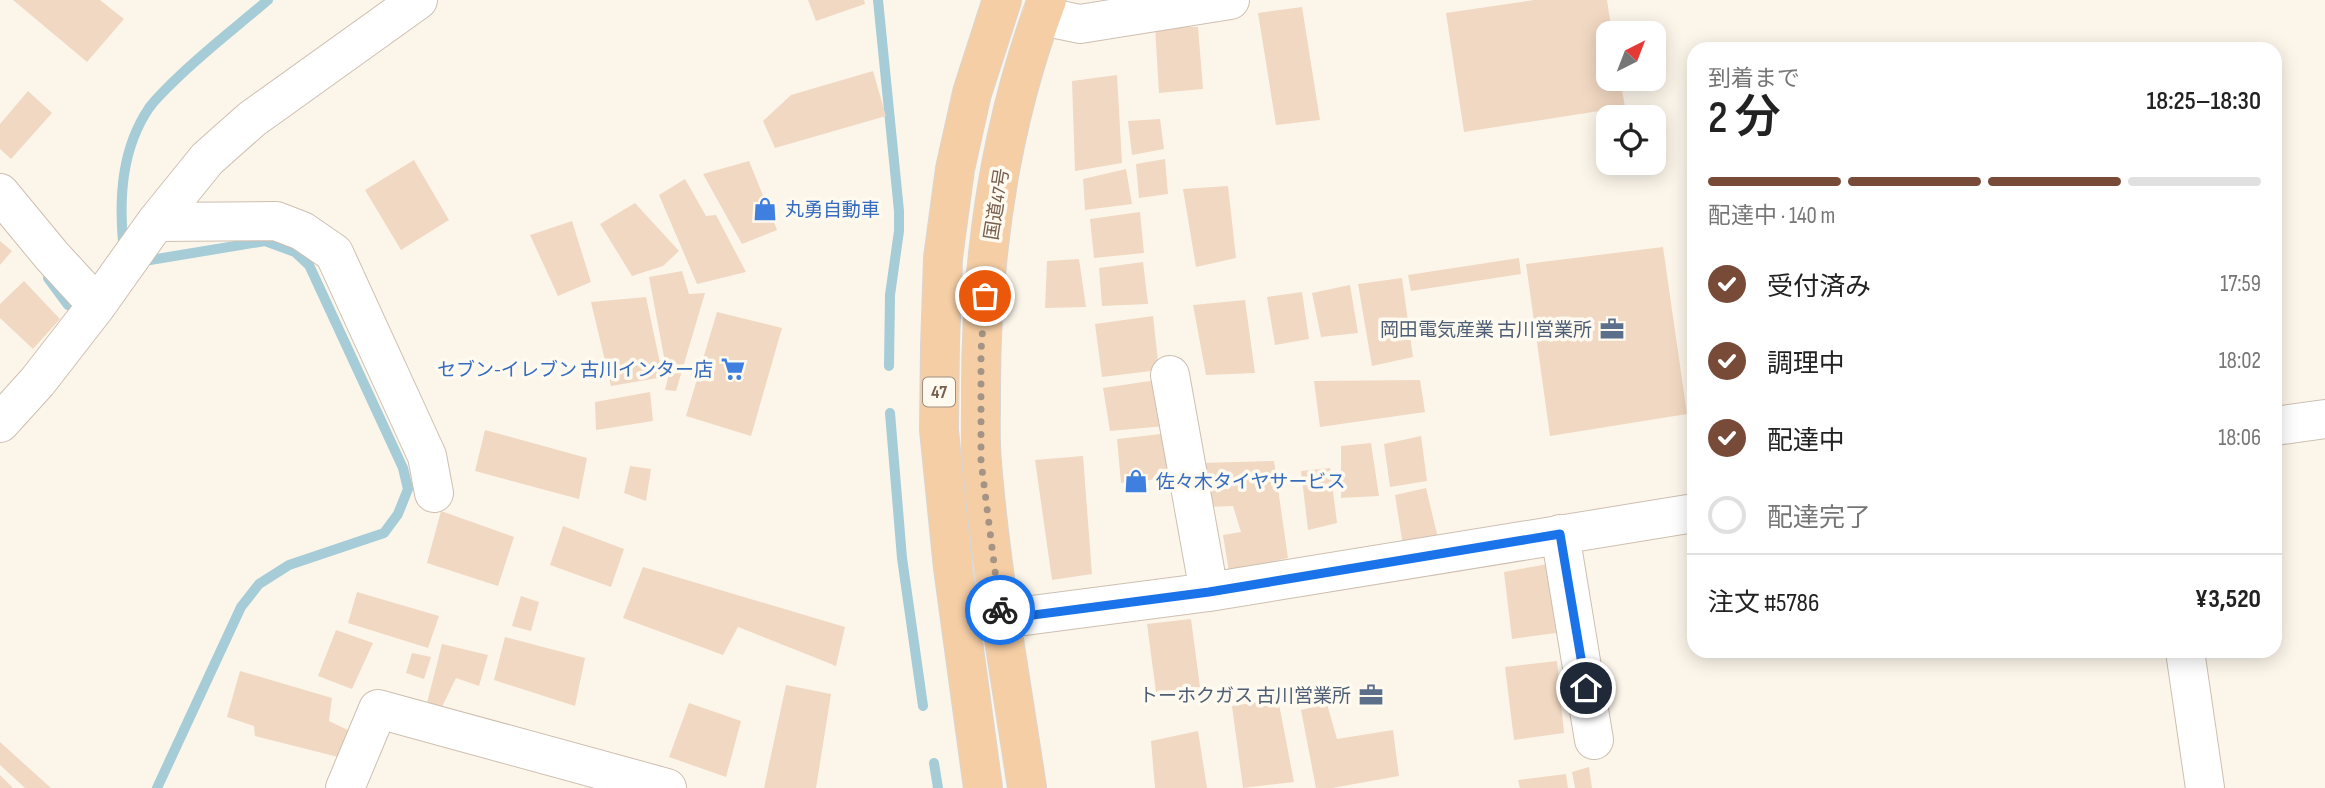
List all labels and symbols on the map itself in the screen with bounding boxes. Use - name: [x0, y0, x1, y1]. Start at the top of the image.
- north arrow: [1596, 21, 1666, 91]
- street label: 国道47号: [980, 167, 1015, 242]
- shop icon: 丸勇自動車: [751, 195, 779, 223]
- place label: 丸勇自動車: [785, 199, 880, 222]
- pin: [955, 266, 1015, 326]
- office icon: 岡田電気産業 古川営業所: [1598, 315, 1626, 343]
- place label: 岡田電気産業 古川営業所: [1380, 319, 1592, 342]
- supermarket icon: セブン-イレブン 古川インター店: [719, 355, 747, 383]
- place label: セブン-イレブン 古川インター店: [437, 359, 713, 382]
- road number: 47: [923, 378, 955, 406]
- shop icon: 佐々木タイヤサービス: [1122, 467, 1150, 495]
- place label: 佐々木タイヤサービス: [1156, 471, 1345, 494]
- courier: [965, 575, 1035, 645]
- pin: [1556, 658, 1616, 718]
- office icon: トーホクガス 古川営業所: [1357, 681, 1385, 709]
- place label: トーホクガス 古川営業所: [1139, 685, 1351, 708]

